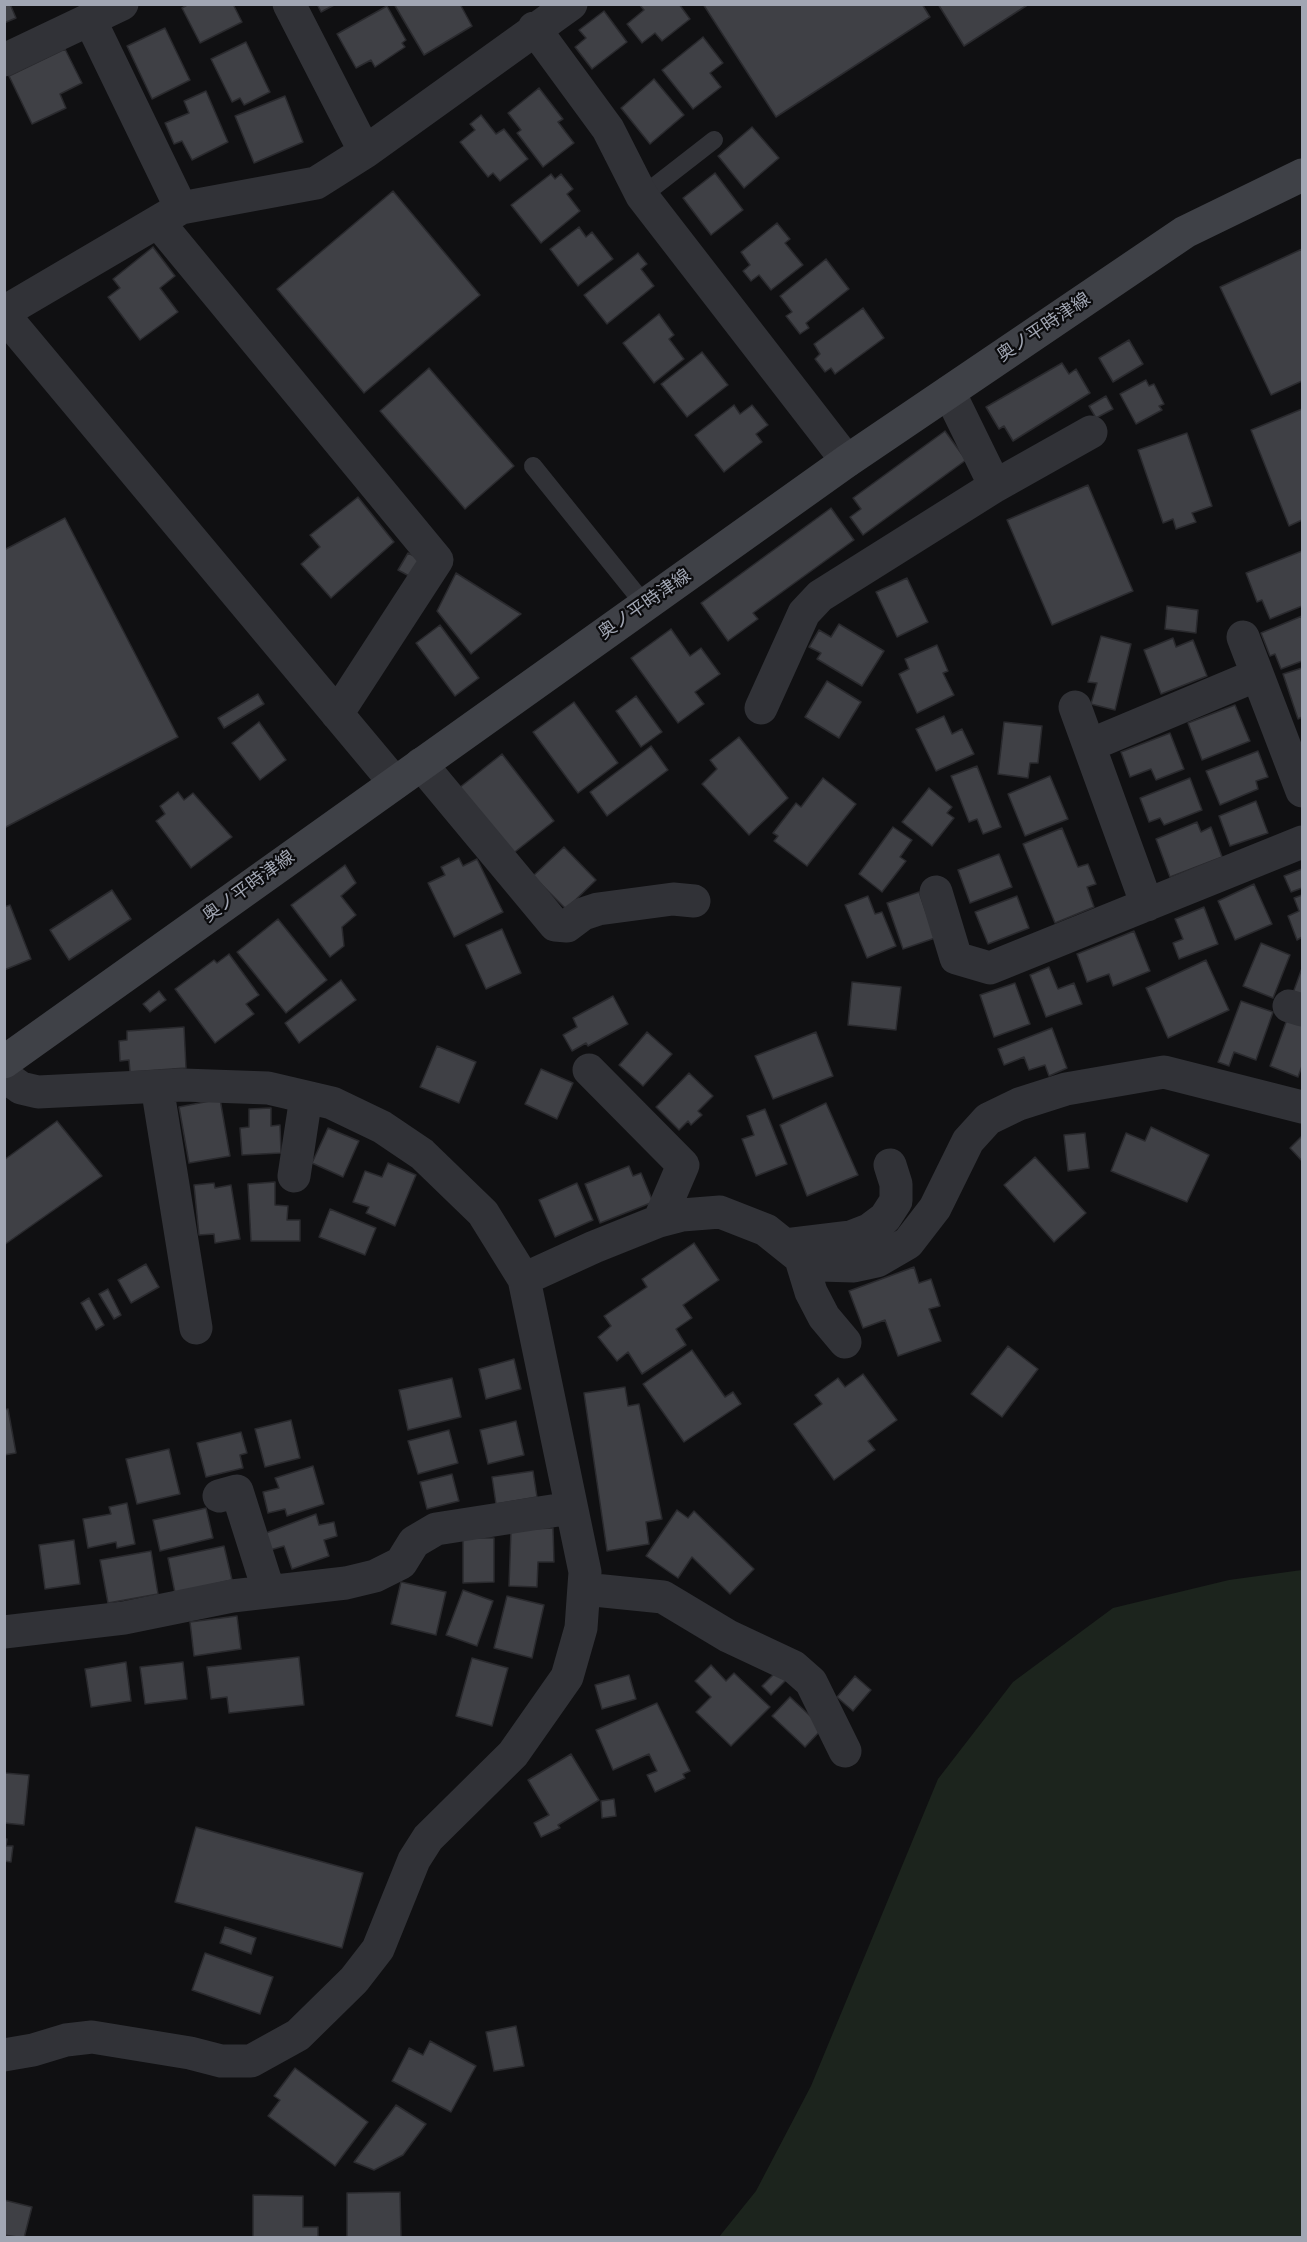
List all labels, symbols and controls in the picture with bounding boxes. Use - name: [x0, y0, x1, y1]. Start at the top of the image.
- street label: 奥ノ平時津線: [993, 289, 1095, 367]
- street label: 奥ノ平時津線: [595, 565, 695, 645]
- street label: 奥ノ平時津線: [199, 847, 299, 927]

